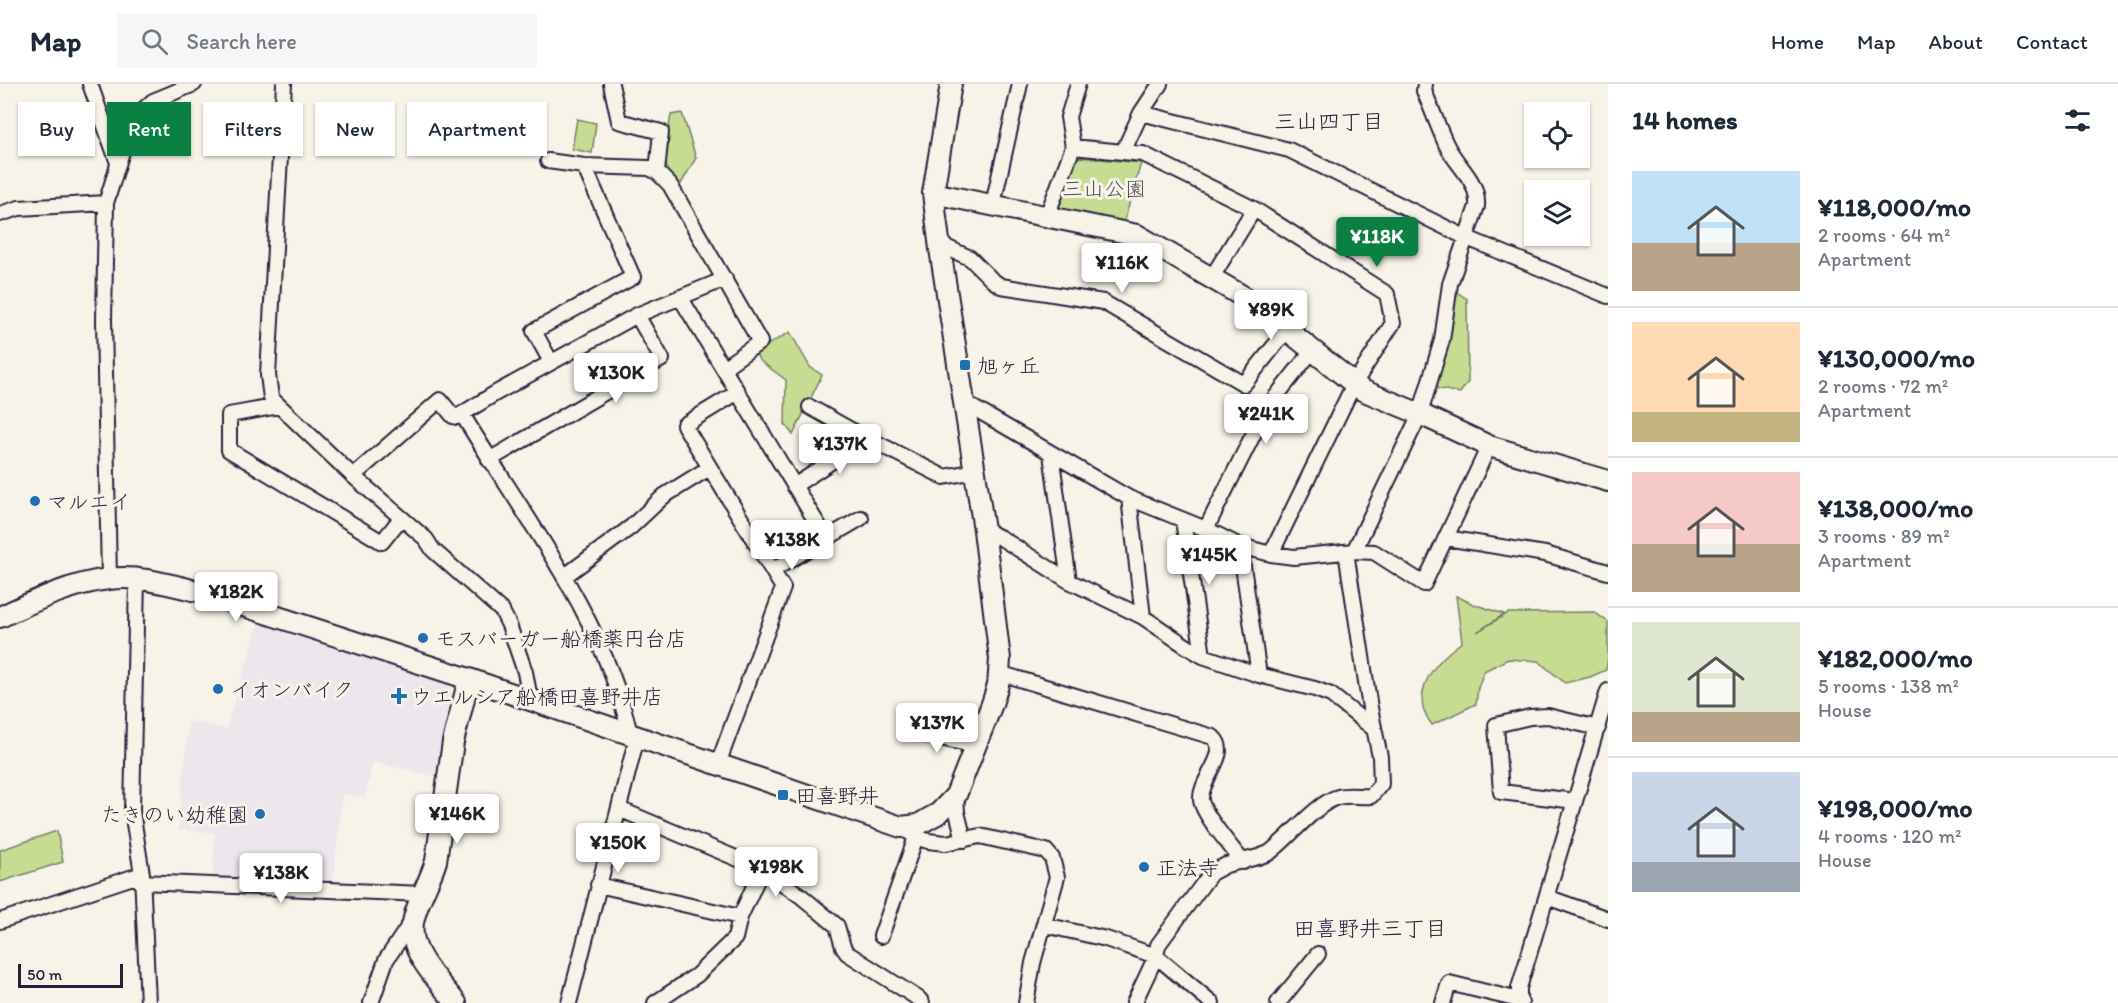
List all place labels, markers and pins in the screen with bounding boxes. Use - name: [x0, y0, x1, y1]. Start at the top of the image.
- pin: ¥118K: [1335, 217, 1419, 268]
- pin: ¥116K: [1080, 243, 1164, 294]
- pin: ¥89K: [1235, 290, 1307, 341]
- pin: ¥130K: [574, 353, 658, 404]
- place label: 旭ヶ丘: [977, 353, 1040, 378]
- marker: 旭ヶ丘: [958, 358, 972, 372]
- pin: ¥241K: [1224, 394, 1308, 445]
- pin: ¥137K: [798, 424, 882, 475]
- place label: マルエイ: [47, 489, 131, 514]
- marker: マルエイ: [28, 494, 42, 508]
- pin: ¥138K: [750, 520, 834, 571]
- pin: ¥145K: [1167, 535, 1251, 586]
- pin: ¥182K: [194, 572, 278, 623]
- place label: モスバーガー船橋薬円台店: [435, 626, 687, 651]
- marker: モスバーガー船橋薬円台店: [416, 631, 430, 645]
- place label: イオンバイク: [230, 677, 353, 702]
- marker: イオンバイク: [211, 682, 225, 696]
- place label: ウエルシア船橋田喜野井店: [411, 684, 663, 709]
- marker: ウエルシア船橋田喜野井店: [392, 689, 406, 703]
- pin: ¥137K: [895, 703, 979, 754]
- place label: 田喜野井: [795, 783, 879, 808]
- marker: 田喜野井: [776, 788, 790, 802]
- pin: ¥146K: [415, 794, 499, 845]
- place label: たきのい幼稚園: [101, 802, 248, 827]
- marker: たきのい幼稚園: [253, 807, 267, 821]
- pin: ¥150K: [576, 823, 660, 874]
- pin: ¥198K: [734, 847, 818, 898]
- pin: ¥138K: [239, 853, 323, 904]
- place label: 正法寺: [1156, 855, 1219, 880]
- marker: 正法寺: [1137, 860, 1151, 874]

